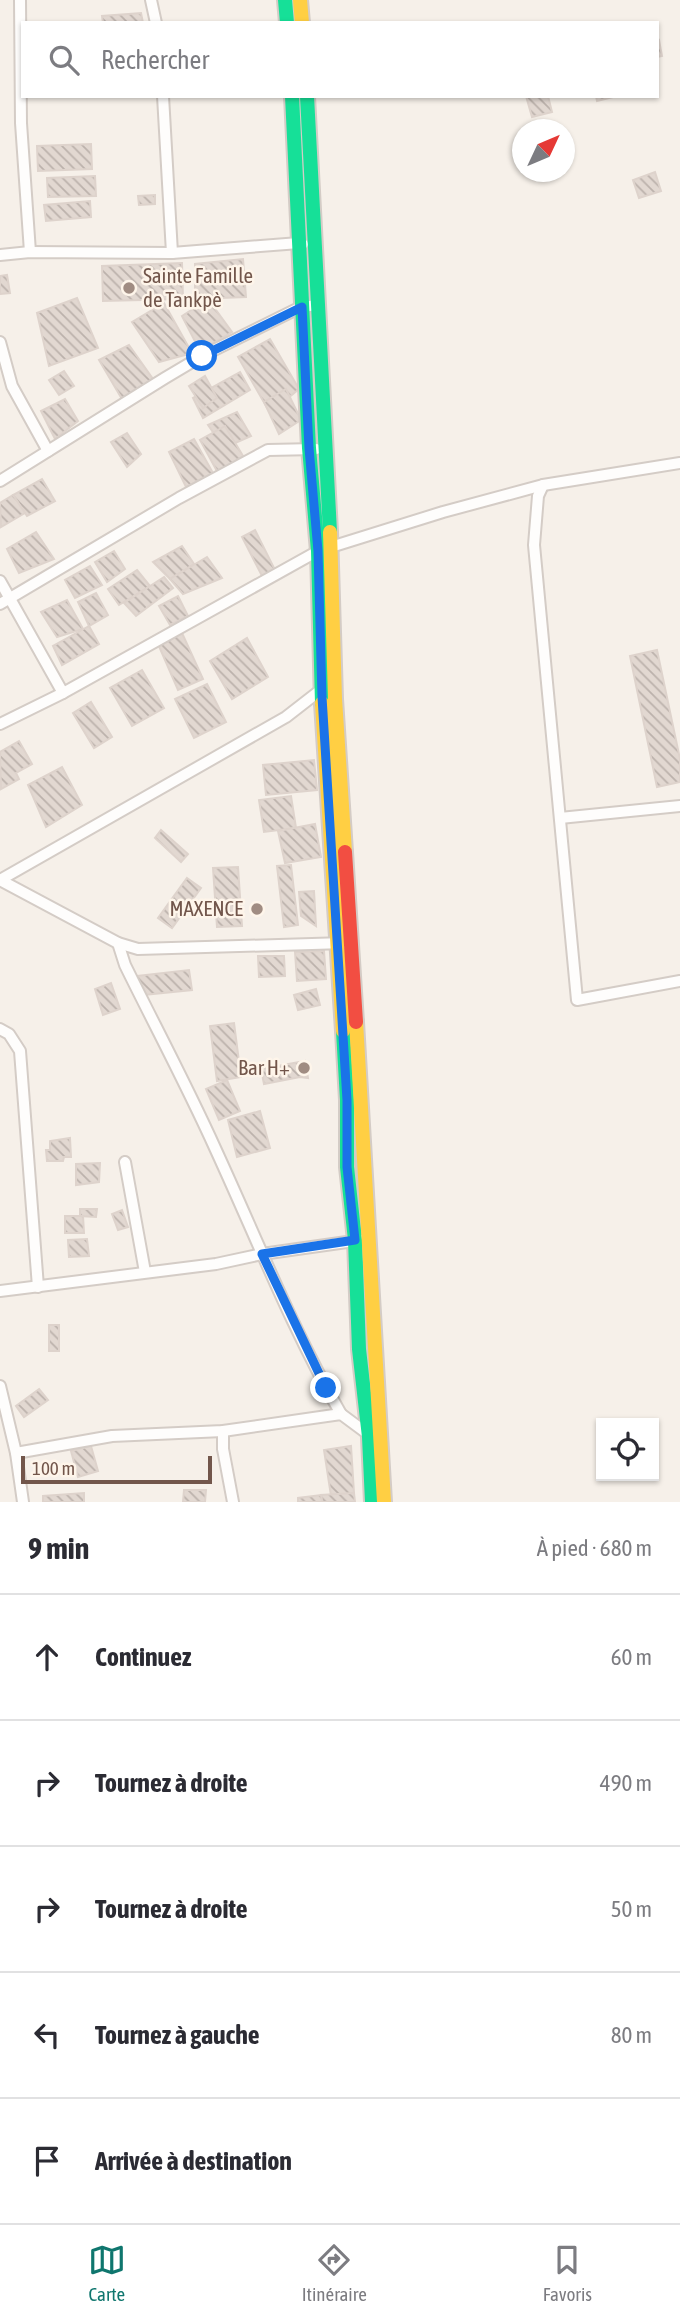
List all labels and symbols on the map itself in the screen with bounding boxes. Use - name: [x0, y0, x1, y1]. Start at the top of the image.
- north arrow: [512, 119, 575, 182]
- place label: Sainte Famille de Tankpè: [143, 263, 253, 311]
- marker: Sainte Famille de Tankpè: [121, 280, 137, 296]
- route start: [186, 340, 217, 371]
- place label: MAXENCE: [169, 896, 243, 920]
- marker: MAXENCE: [249, 901, 265, 917]
- place label: Bar H+: [238, 1055, 290, 1079]
- marker: Bar H+: [296, 1060, 312, 1076]
- route end: [310, 1372, 341, 1403]
- scale bar: [21, 1453, 212, 1485]

